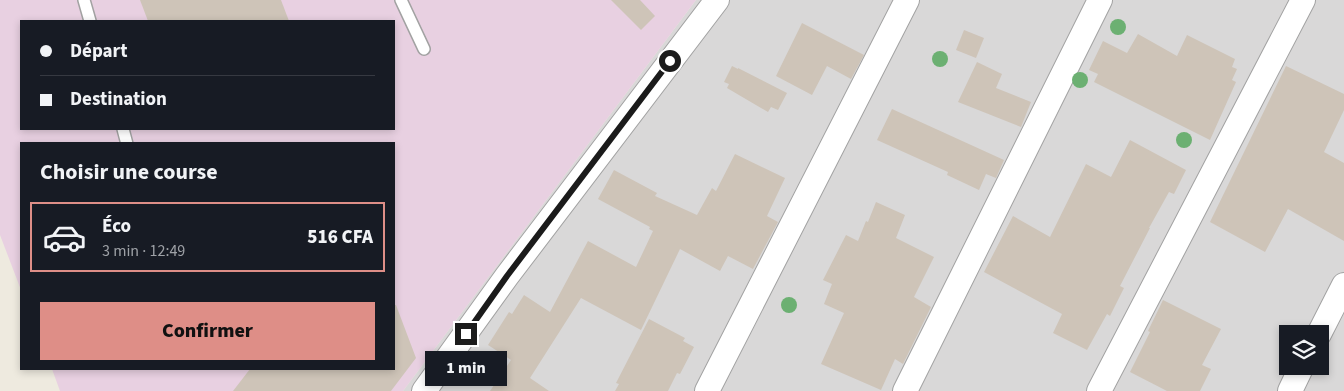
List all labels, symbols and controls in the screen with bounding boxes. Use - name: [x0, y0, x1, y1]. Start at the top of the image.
- text: Départ: [70, 38, 127, 65]
- route start: [659, 50, 681, 72]
- text: Destination: [70, 86, 167, 113]
- text: Choisir une course: [40, 156, 218, 188]
- text: Éco: [102, 213, 131, 240]
- icon: car: [42, 215, 87, 260]
- text: 516 CFA: [307, 224, 373, 251]
- text: 3 min · 12:49: [102, 240, 185, 262]
- button: Confirmer: [40, 302, 375, 360]
- route end: [455, 323, 477, 345]
- map controls: [1279, 325, 1329, 375]
- button: layers: [1279, 325, 1329, 375]
- callout: 1 min: [425, 352, 507, 386]
- text: 1 min: [446, 357, 486, 379]

